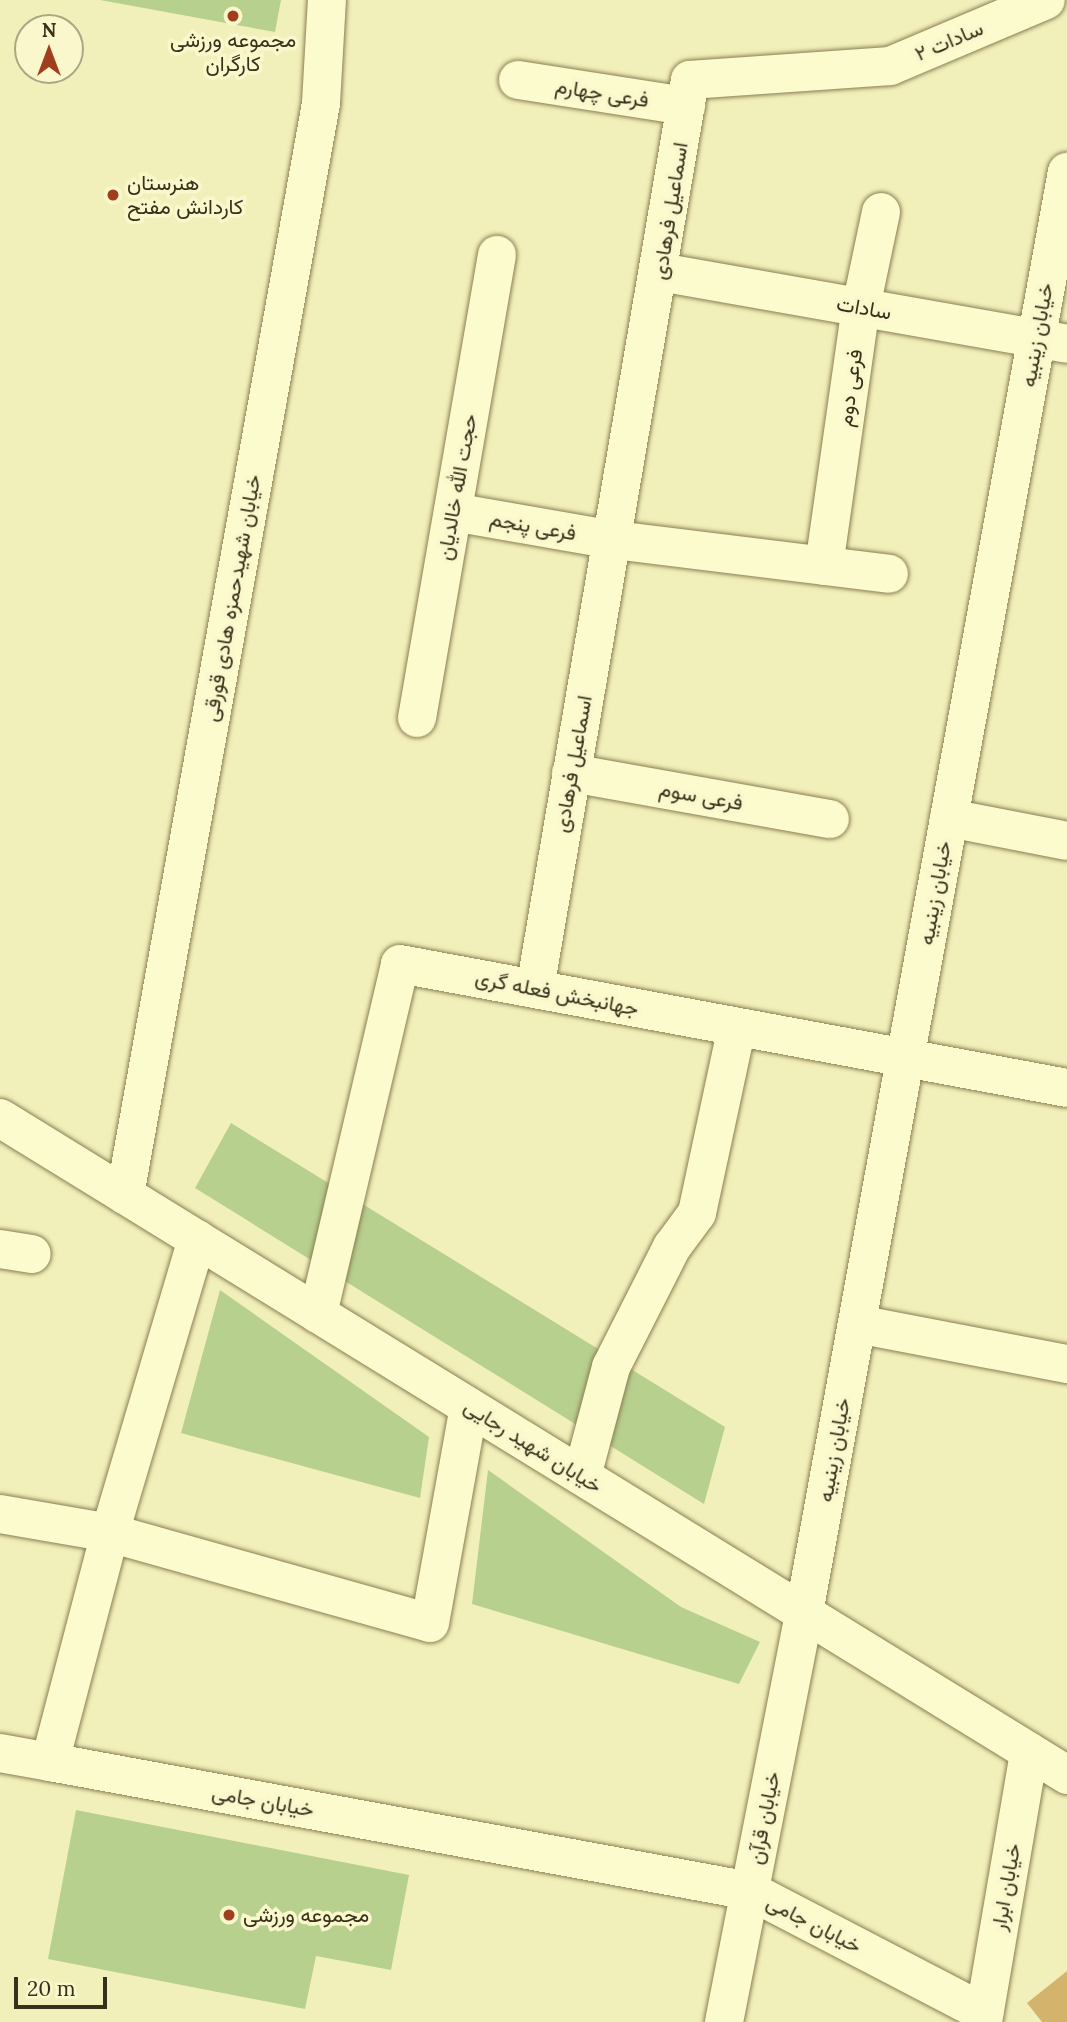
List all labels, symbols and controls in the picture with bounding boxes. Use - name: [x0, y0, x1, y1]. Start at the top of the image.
- marker: مجموعه ورزشی کارگران: [225, 8, 241, 24]
- north arrow: [14, 14, 84, 84]
- street label: سادات ۲: [911, 15, 987, 67]
- text: N: [42, 18, 56, 42]
- place label: مجموعه ورزشی کارگران: [170, 27, 296, 77]
- street label: فرعی چهارم: [553, 73, 651, 113]
- street label: اسماعیل فرهادی: [647, 140, 693, 282]
- place label: هنرستان کاردانش مفتح: [127, 170, 243, 220]
- marker: هنرستان کاردانش مفتح: [105, 187, 121, 203]
- street label: خیابان زینبیه: [1015, 281, 1059, 389]
- street label: سادات: [835, 291, 893, 325]
- street label: فرعی دوم: [832, 348, 868, 428]
- street label: حجت الله خالدیان: [432, 412, 482, 562]
- street label: خیابان شهیدحمزه هادی قورقی: [198, 472, 266, 724]
- street label: فرعی پنجم: [488, 506, 578, 546]
- street label: اسماعیل فرهادی: [549, 693, 597, 835]
- street label: فرعی سوم: [657, 776, 745, 816]
- street label: خیابان زینبیه: [913, 839, 957, 947]
- street label: جهانبخش فعله گری: [473, 965, 641, 1021]
- street label: خیابان شهید رجایی: [459, 1393, 607, 1499]
- street label: خیابان زینبیه: [812, 1396, 856, 1504]
- street label: خیابان قرآن: [743, 1769, 785, 1867]
- street label: خیابان جامی: [210, 1780, 316, 1822]
- street label: خیابان ابرار: [986, 1841, 1026, 1933]
- street label: خیابان جامی: [762, 1889, 866, 1959]
- place label: مجموعه ورزشی: [243, 1902, 369, 1928]
- marker: مجموعه ورزشی: [221, 1907, 237, 1923]
- scale bar: [18, 1962, 110, 2006]
- text: 20 m: [27, 1975, 76, 2002]

